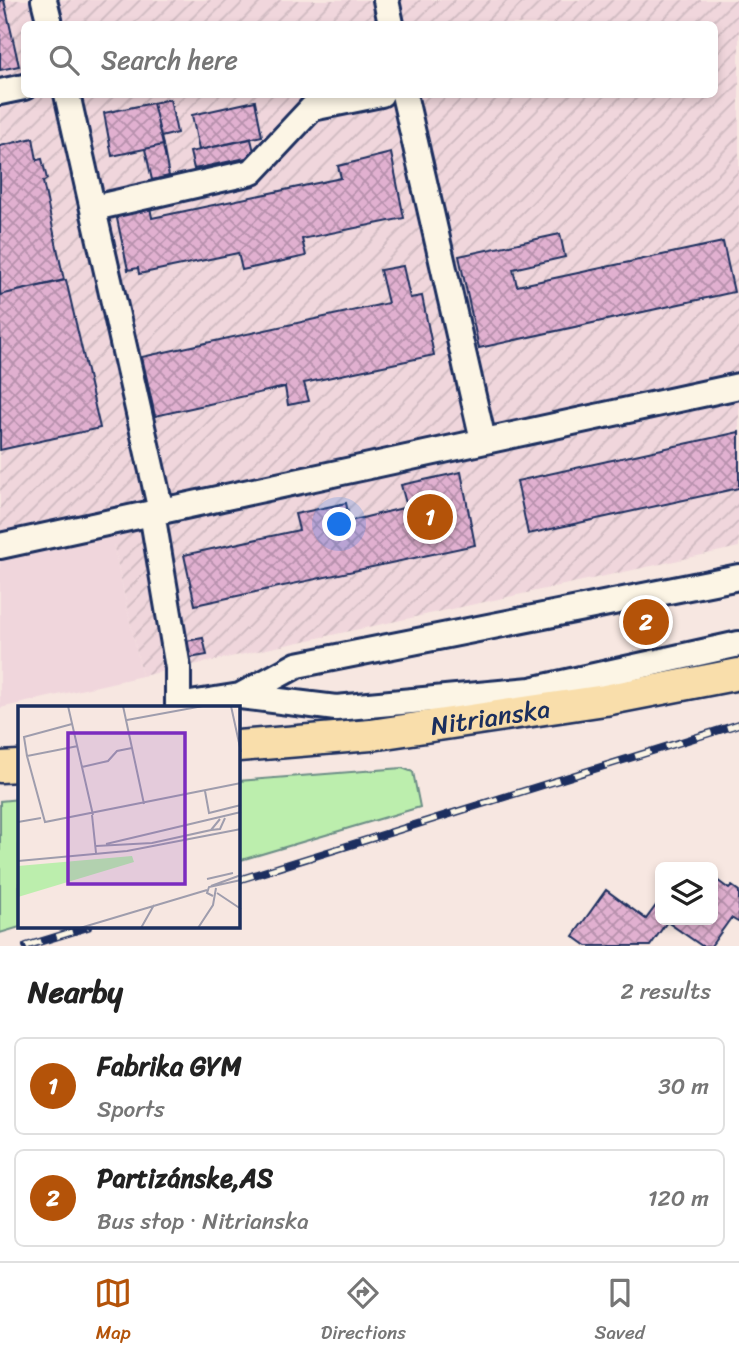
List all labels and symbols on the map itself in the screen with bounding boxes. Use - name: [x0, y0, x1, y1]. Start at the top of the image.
- pin: 1: [407, 491, 453, 543]
- your location: [322, 507, 356, 541]
- pin: 2: [623, 596, 669, 648]
- street label: Nitrianska: [427, 686, 553, 749]
- inset map: [18, 706, 240, 928]

